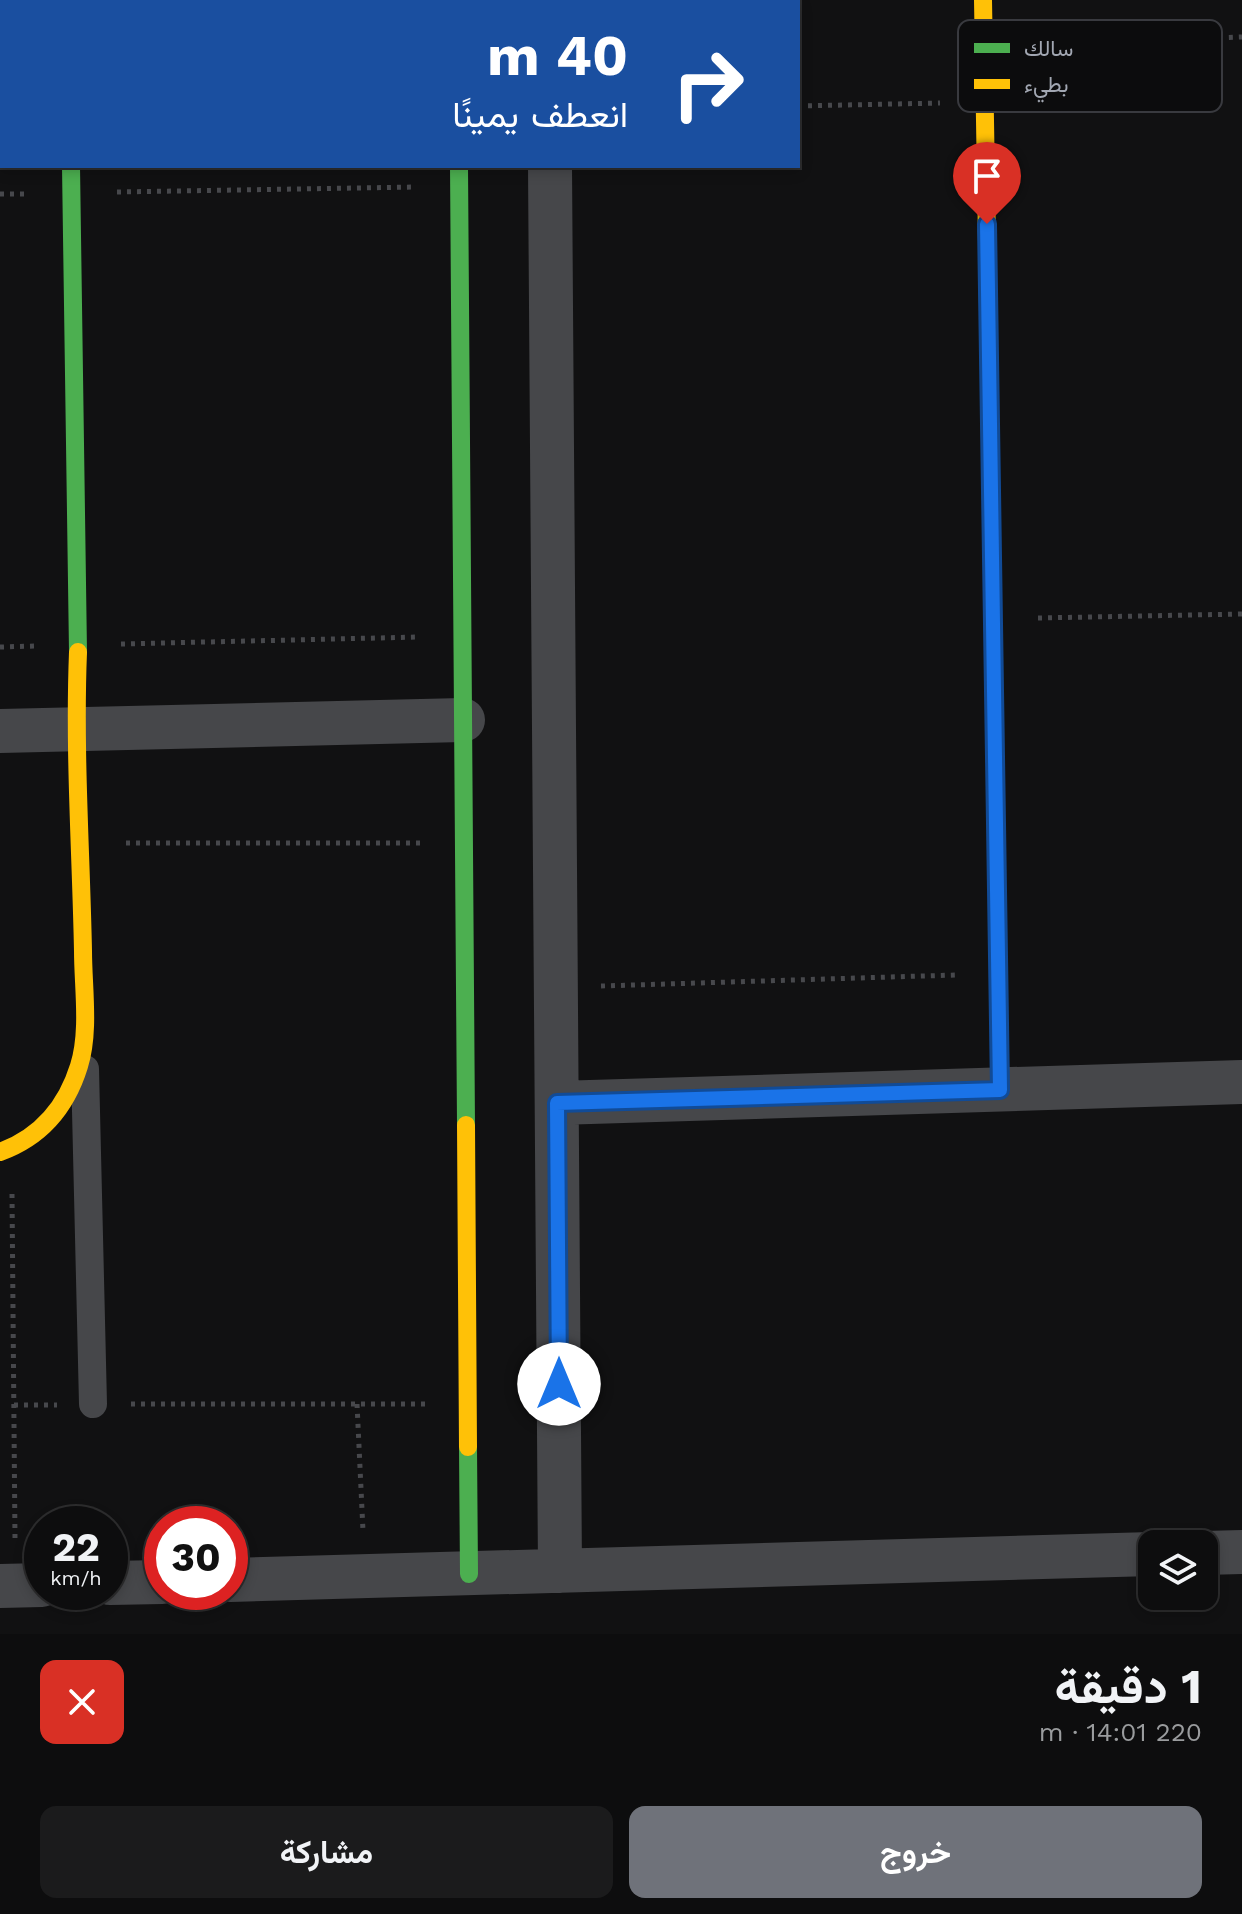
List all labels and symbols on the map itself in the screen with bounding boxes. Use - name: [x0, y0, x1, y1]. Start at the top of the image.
- legend: [958, 20, 1222, 112]
- text: سالك: [1024, 36, 1073, 61]
- text: بطيء: [1024, 72, 1069, 103]
- pin: [953, 142, 1021, 224]
- position arrow: [517, 1342, 601, 1426]
- speed limit sign: 30: [144, 1506, 248, 1610]

